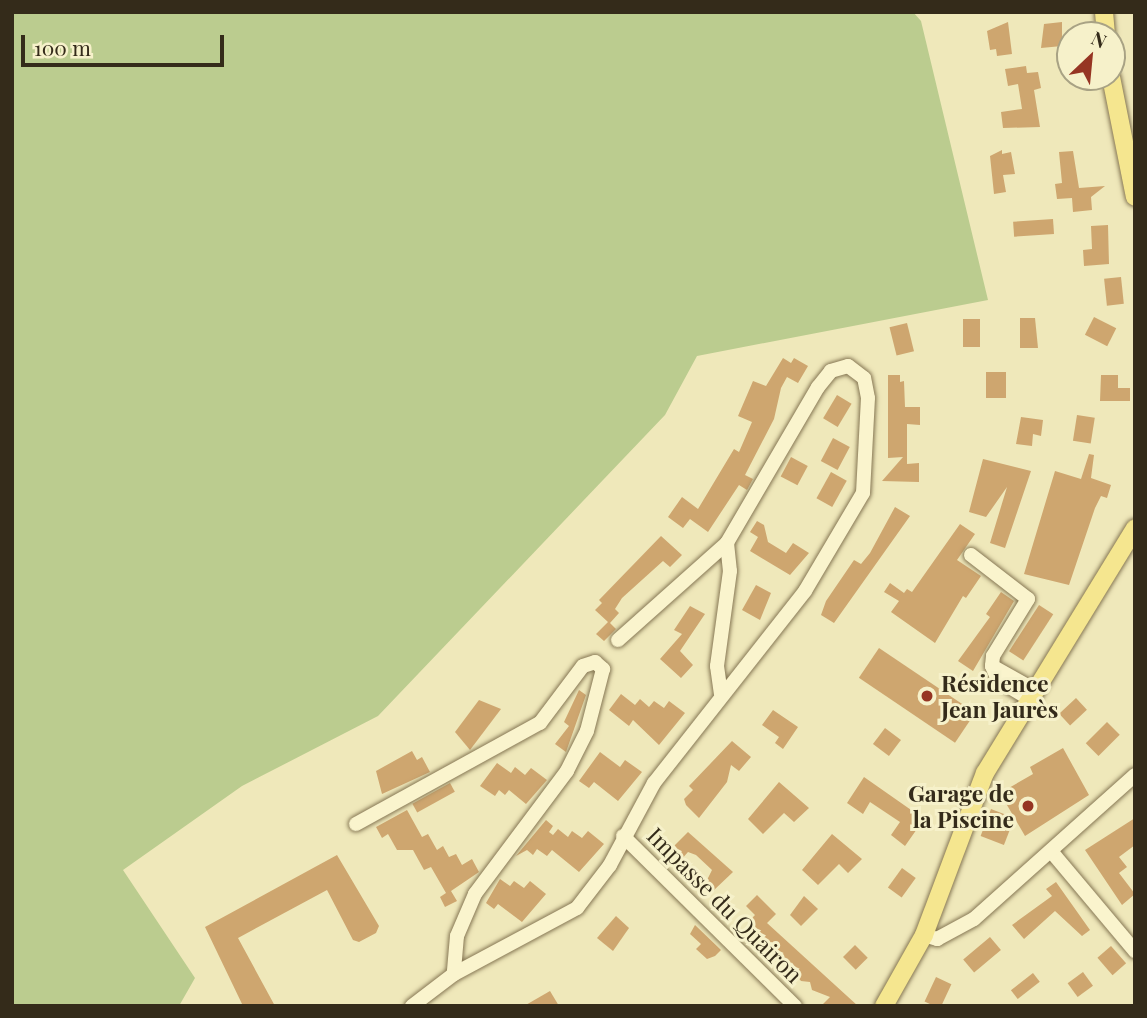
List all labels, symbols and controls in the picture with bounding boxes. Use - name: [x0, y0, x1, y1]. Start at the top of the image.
- scale bar: [24, 21, 228, 65]
- north arrow: [1056, 21, 1126, 91]
- text: N: [1087, 24, 1111, 54]
- text: 100 m: [34, 33, 91, 61]
- place label: Résidence Jean Jaurès: [941, 669, 1058, 723]
- marker: Résidence Jean Jaurès: [919, 688, 935, 704]
- place label: Garage de la Piscine: [908, 779, 1014, 833]
- marker: Garage de la Piscine: [1020, 798, 1036, 814]
- street label: Impasse du Quairon: [642, 822, 808, 988]

